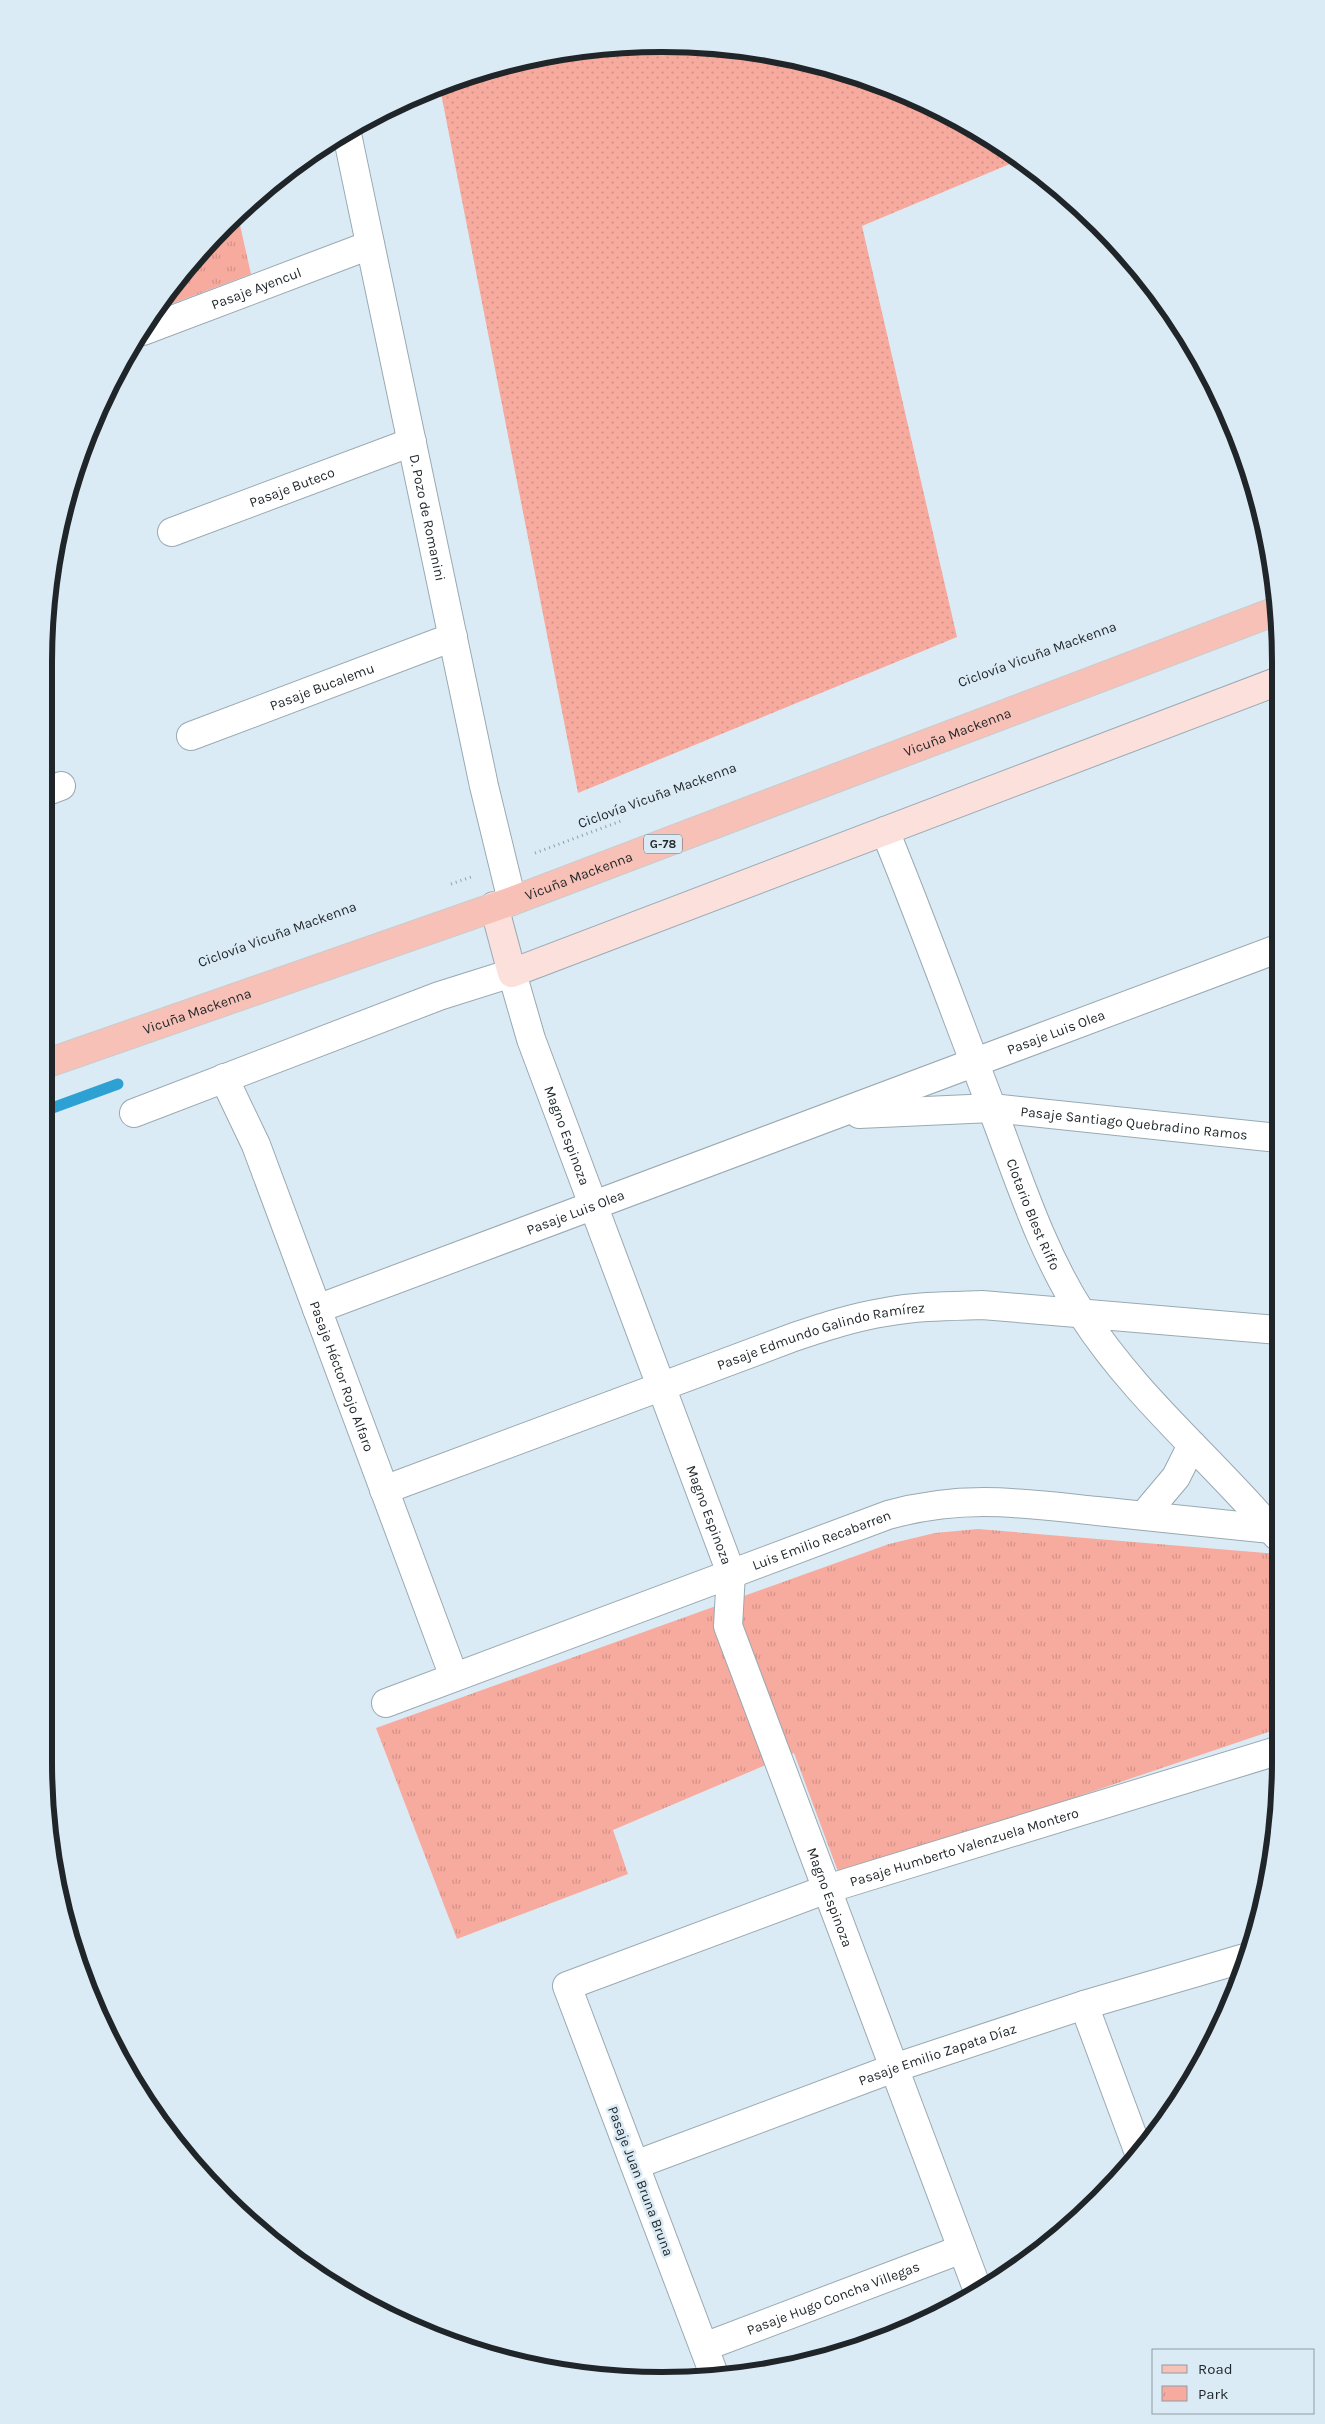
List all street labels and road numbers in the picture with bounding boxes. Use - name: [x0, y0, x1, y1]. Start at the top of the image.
- street label: Pasaje Ayencul: [209, 264, 304, 313]
- street label: D. Pozo de Romanini: [406, 453, 449, 583]
- street label: Pasaje Buteco: [247, 464, 337, 511]
- street label: Ciclovía Vicuña Mackenna: [956, 618, 1119, 691]
- street label: Pasaje Bucalemu: [268, 660, 377, 714]
- street label: Vicuña Mackenna: [901, 704, 1014, 761]
- street label: Ciclovía Vicuña Mackenna: [576, 759, 739, 832]
- road number: G-78: [644, 834, 682, 854]
- street label: Vicuña Mackenna: [523, 848, 635, 904]
- street label: Ciclovía Vicuña Mackenna: [196, 898, 359, 971]
- street label: Vicuña Mackenna: [141, 985, 254, 1038]
- street label: Pasaje Luis Olea: [1005, 1006, 1107, 1059]
- street label: Magno Espinoza: [540, 1084, 593, 1188]
- street label: Pasaje Santiago Quebradino Ramos: [1020, 1103, 1248, 1144]
- street label: Clotario Blest Riffo: [1002, 1156, 1064, 1273]
- street label: Pasaje Luis Olea: [524, 1186, 627, 1239]
- street label: Pasaje Héctor Rojo Alfaro: [306, 1299, 377, 1454]
- street label: Pasaje Edmundo Galindo Ramírez: [715, 1299, 925, 1374]
- street label: Magno Espinoza: [682, 1463, 735, 1567]
- street label: Luis Emilio Recabarren: [750, 1507, 893, 1574]
- street label: Pasaje Humberto Valenzuela Montero: [848, 1804, 1081, 1891]
- street label: Magno Espinoza: [803, 1845, 856, 1950]
- street label: Pasaje Emilio Zapata Díaz: [856, 2020, 1019, 2090]
- street label: Pasaje Juan Bruna Bruna: [604, 2104, 677, 2259]
- street label: Pasaje Hugo Concha Villegas: [744, 2258, 922, 2339]

